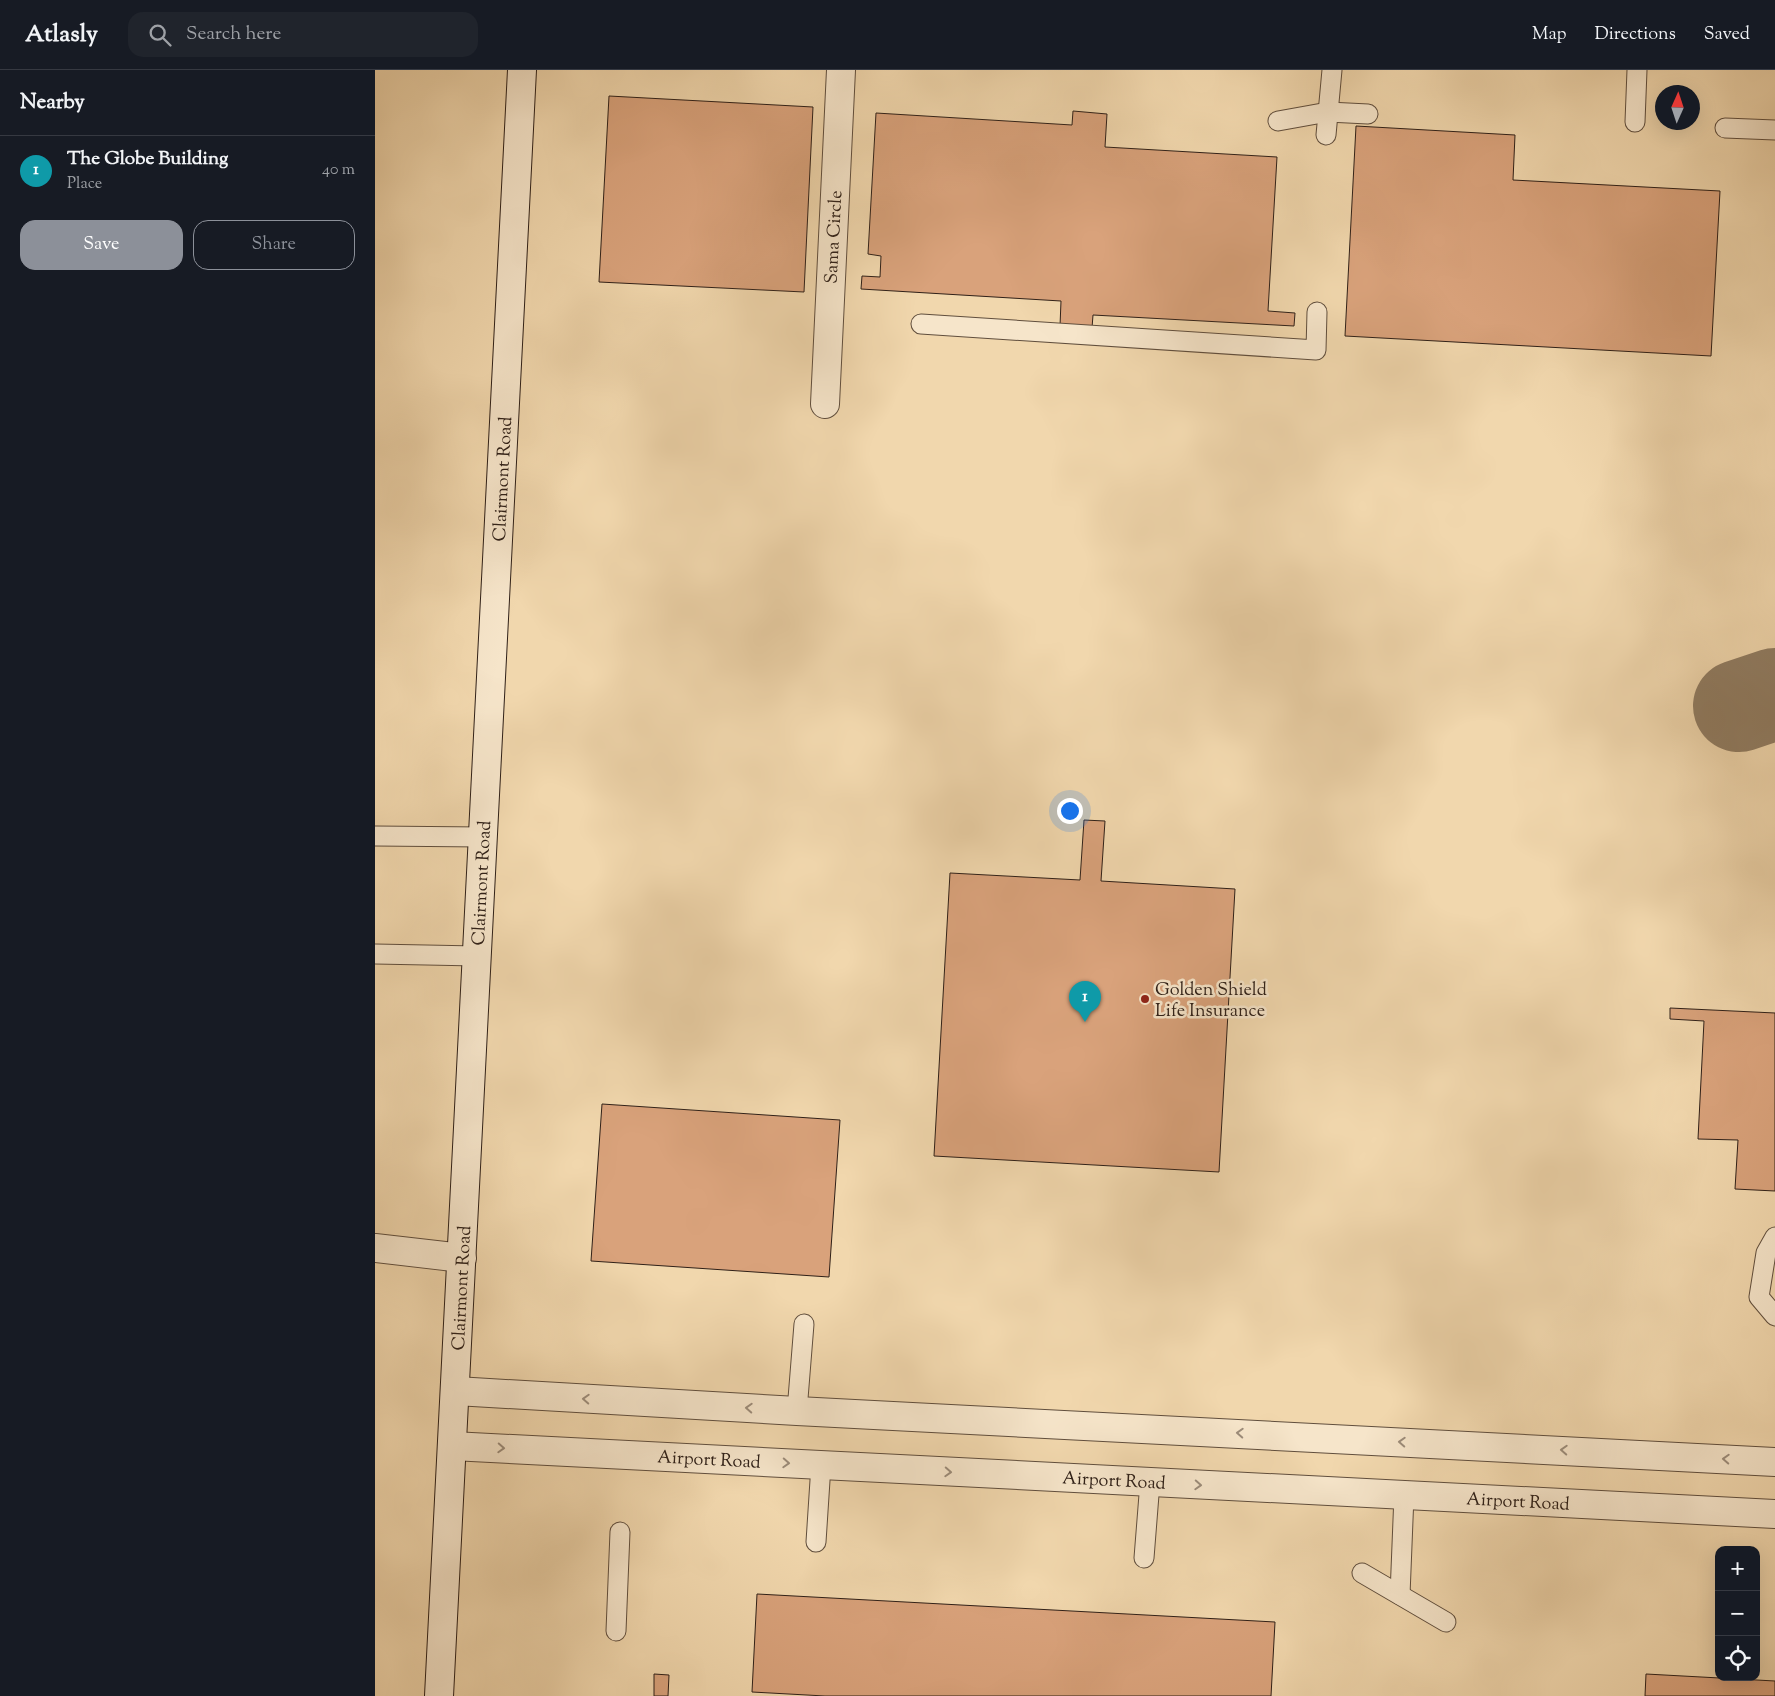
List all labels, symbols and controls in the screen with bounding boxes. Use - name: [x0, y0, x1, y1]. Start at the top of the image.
- search box: [128, 12, 478, 57]
- text: Atlasly: [25, 18, 98, 52]
- icon: search: [146, 21, 174, 49]
- text: Search here: [186, 21, 281, 48]
- text: Map: [1532, 22, 1567, 48]
- text: Directions: [1595, 22, 1676, 48]
- text: Saved: [1704, 22, 1750, 48]
- north arrow: [1655, 85, 1700, 130]
- text: Nearby: [20, 88, 85, 118]
- text: The Globe Building: [67, 146, 228, 173]
- text: 1: [33, 159, 39, 182]
- text: 40 m: [322, 159, 355, 182]
- text: Place: [67, 173, 102, 196]
- street label: Sama Circle: [820, 190, 850, 284]
- button: Save: [20, 220, 183, 270]
- button: Share: [193, 220, 355, 270]
- street label: Clairmont Road: [488, 416, 520, 542]
- your location: [1057, 798, 1083, 824]
- street label: Clairmont Road: [467, 820, 499, 946]
- place label: Golden Shield Life Insurance: [1155, 978, 1267, 1025]
- pin: 1: [1069, 981, 1101, 1022]
- marker: Golden Shield Life Insurance: [1139, 993, 1151, 1005]
- street label: Clairmont Road: [447, 1225, 479, 1351]
- one-way arrow: [582, 1393, 590, 1404]
- one-way arrow: [744, 1403, 752, 1414]
- one-way arrow: [1235, 1428, 1243, 1439]
- one-way arrow: [1398, 1436, 1406, 1447]
- one-way arrow: [497, 1443, 505, 1454]
- street label: Airport Road: [657, 1445, 761, 1477]
- one-way arrow: [1560, 1445, 1568, 1456]
- one-way arrow: [1722, 1454, 1730, 1465]
- one-way arrow: [782, 1458, 790, 1469]
- one-way arrow: [944, 1466, 952, 1477]
- street label: Airport Road: [1062, 1466, 1166, 1498]
- one-way arrow: [1194, 1479, 1202, 1490]
- street label: Airport Road: [1466, 1487, 1570, 1519]
- map controls: [1715, 1546, 1760, 1681]
- button: +: [1715, 1546, 1760, 1591]
- button: −: [1715, 1591, 1760, 1636]
- button: locate: [1715, 1636, 1760, 1681]

